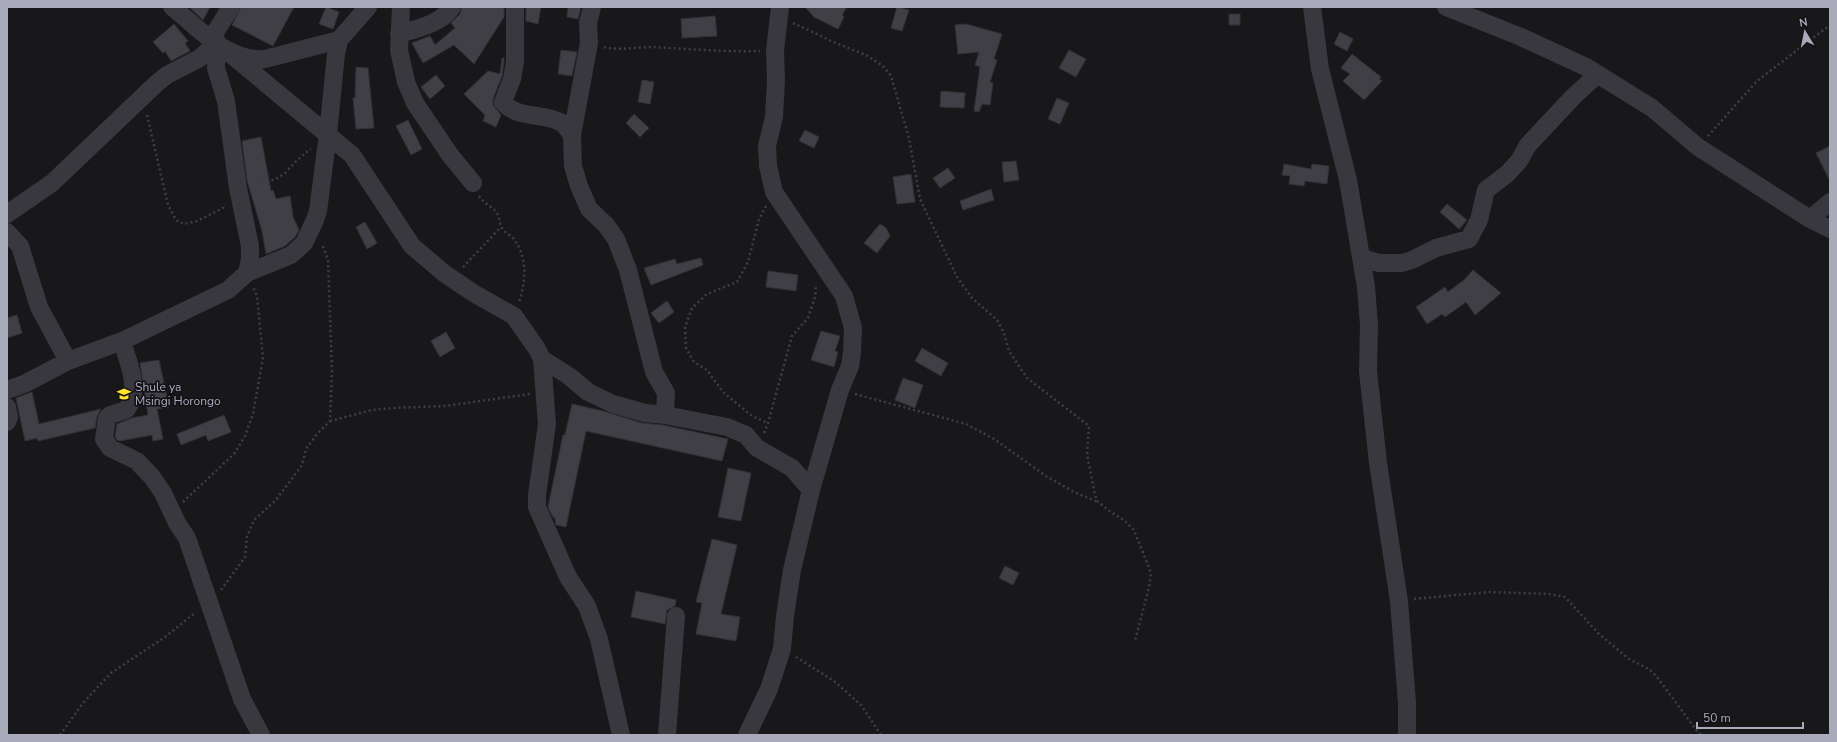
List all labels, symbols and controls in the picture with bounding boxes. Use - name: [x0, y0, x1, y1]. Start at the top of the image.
- north arrow: [1785, 12, 1825, 52]
- text: N: [1798, 15, 1809, 31]
- place label: Shule ya Msingi Horongo: [135, 379, 221, 409]
- school or university icon: Shule ya Msingi Horongo: [116, 386, 132, 402]
- scale bar: [1697, 704, 1803, 730]
- text: 50 m: [1703, 710, 1731, 726]

